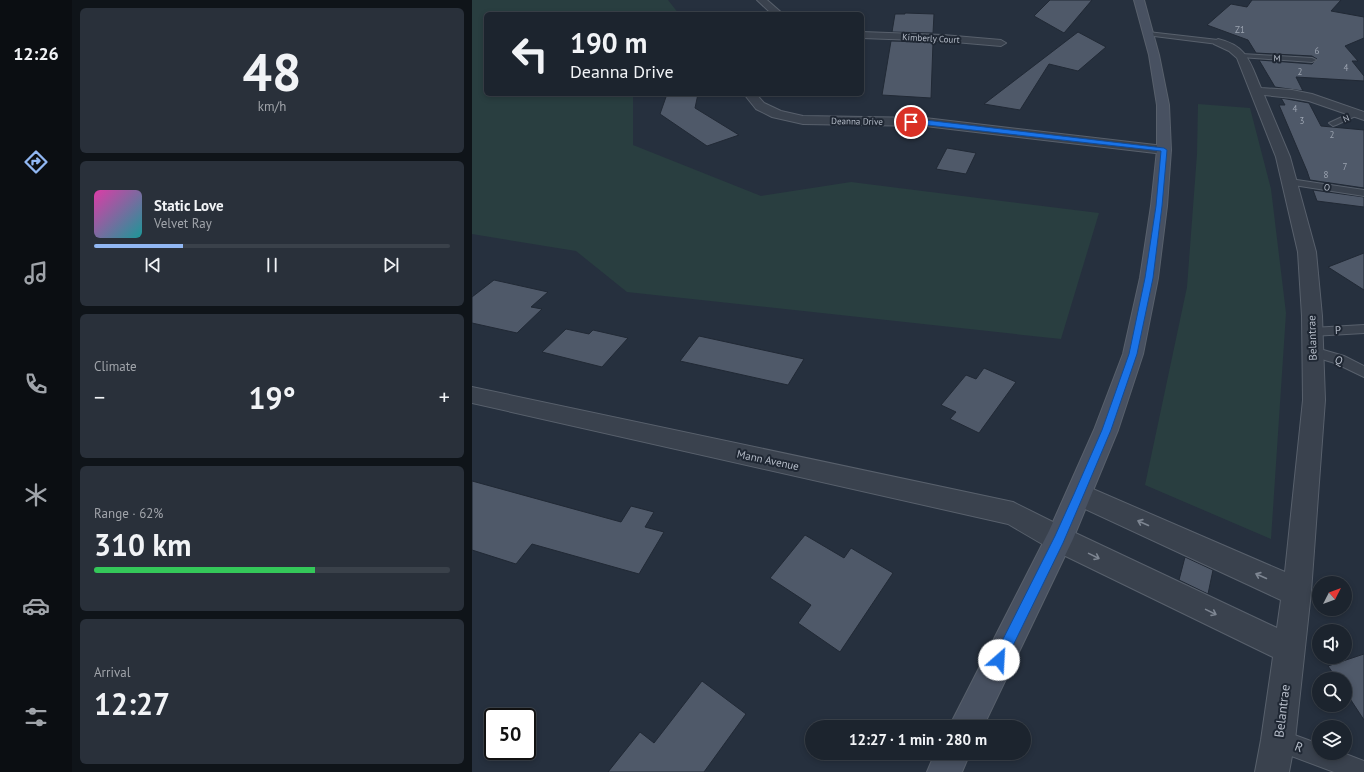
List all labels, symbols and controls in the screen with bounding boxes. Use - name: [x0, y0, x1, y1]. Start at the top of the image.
- text: 190 m: [570, 24, 647, 61]
- house number: Z1: [1235, 24, 1245, 35]
- icon: left: [504, 28, 556, 80]
- street label: Kimberly Court: [902, 31, 960, 45]
- text: 48: [243, 38, 301, 105]
- text: 12:26: [13, 42, 59, 65]
- house number: 6: [1315, 45, 1320, 56]
- street label: M: [1273, 52, 1281, 64]
- text: Deanna Drive: [570, 60, 674, 83]
- house number: 4: [1344, 62, 1349, 73]
- house number: 2: [1298, 66, 1303, 77]
- text: km/h: [258, 98, 286, 115]
- house number: 4: [1293, 103, 1298, 114]
- pin: [894, 105, 928, 139]
- icon: arrive: [900, 111, 922, 133]
- street label: N: [1341, 112, 1351, 124]
- street label: Deanna Drive: [831, 115, 883, 127]
- house number: 3: [1300, 115, 1305, 126]
- house number: 2: [1330, 129, 1335, 140]
- icon: directions: [22, 148, 50, 176]
- house number: 7: [1343, 161, 1348, 172]
- house number: 8: [1324, 169, 1329, 180]
- street label: O: [1323, 181, 1331, 193]
- text: Static Love: [154, 196, 224, 215]
- text: Velvet Ray: [154, 215, 212, 232]
- icon: previous: [142, 254, 164, 276]
- icon: pause: [261, 254, 283, 276]
- icon: next: [380, 254, 402, 276]
- icon: music: [22, 259, 50, 287]
- street label: Belantrae: [1304, 315, 1320, 361]
- street label: P: [1335, 323, 1341, 337]
- street label: Q: [1333, 352, 1345, 368]
- text: Climate: [94, 358, 137, 375]
- icon: phone: [22, 370, 50, 398]
- text: 19°: [248, 378, 296, 417]
- text: −: [94, 383, 105, 411]
- text: +: [439, 383, 450, 411]
- street label: Mann Avenue: [736, 447, 801, 473]
- icon: climate: [22, 481, 50, 509]
- text: Range · 62%: [94, 505, 163, 522]
- one-way arrow: [1137, 519, 1149, 526]
- text: 310 km: [94, 525, 192, 564]
- one-way arrow: [1088, 553, 1100, 560]
- one-way arrow: [1256, 572, 1268, 579]
- north arrow: [1312, 576, 1352, 616]
- map controls: [1312, 576, 1352, 760]
- icon: car: [22, 592, 50, 620]
- one-way arrow: [1205, 609, 1217, 616]
- button: sound: [1312, 624, 1352, 664]
- position arrow: [978, 639, 1020, 681]
- text: Arrival: [94, 664, 130, 681]
- button: search: [1312, 672, 1352, 712]
- street label: Belantrae: [1270, 683, 1294, 739]
- text: 12:27: [94, 684, 170, 723]
- icon: filters: [22, 703, 50, 731]
- speed limit sign: 50: [484, 708, 536, 760]
- button: layers: [1312, 720, 1352, 760]
- text: 12:27 · 1 min · 280 m: [849, 730, 987, 749]
- street label: R: [1292, 738, 1306, 756]

